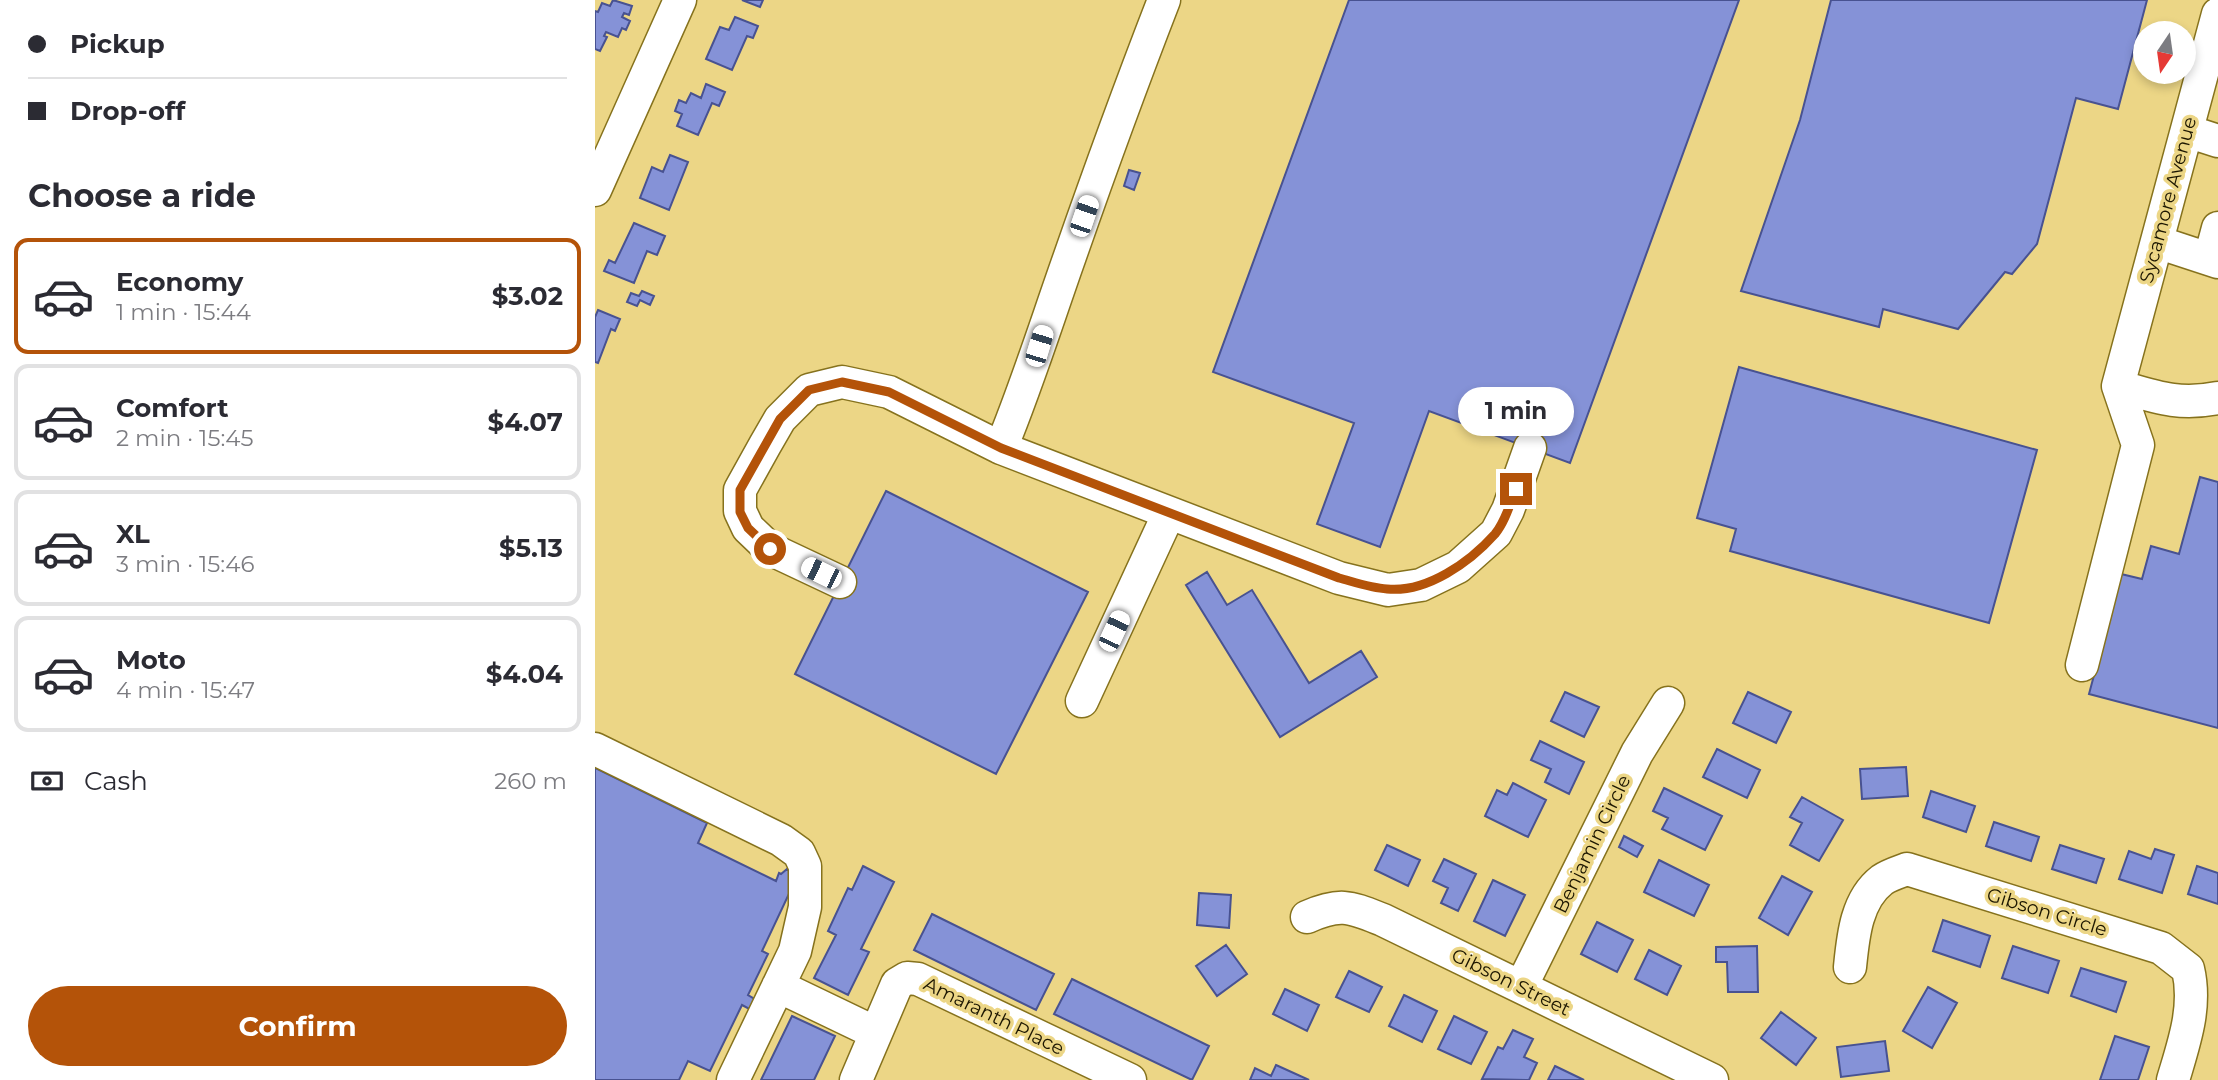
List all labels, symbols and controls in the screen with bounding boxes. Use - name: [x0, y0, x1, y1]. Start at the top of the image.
- north arrow: [2133, 21, 2196, 84]
- map controls: [2133, 21, 2196, 84]
- text: Pickup: [70, 28, 165, 60]
- text: Drop-off: [70, 95, 185, 127]
- street label: Sycamore Avenue: [2135, 114, 2201, 286]
- text: Choose a ride: [28, 176, 256, 215]
- car: [1068, 193, 1101, 239]
- icon: car: [32, 265, 95, 328]
- text: Economy: [116, 266, 243, 298]
- text: $3.02: [492, 280, 563, 312]
- text: 1 min · 15:44: [116, 298, 251, 326]
- car: [1023, 323, 1056, 369]
- callout: 1 min: [1458, 388, 1574, 436]
- icon: car: [32, 391, 95, 454]
- text: Comfort: [116, 392, 228, 424]
- text: 1 min: [1485, 397, 1547, 425]
- text: $4.07: [488, 406, 563, 438]
- text: 2 min · 15:45: [116, 424, 253, 452]
- route end: [1500, 473, 1532, 505]
- icon: car: [32, 517, 95, 580]
- text: XL: [116, 518, 150, 550]
- text: $5.13: [499, 532, 563, 564]
- route start: [754, 533, 786, 565]
- text: 3 min · 15:46: [116, 550, 254, 578]
- car: [798, 554, 845, 592]
- car: [1096, 608, 1133, 654]
- icon: car: [32, 643, 95, 706]
- text: Moto: [116, 644, 186, 676]
- text: $4.04: [486, 658, 563, 690]
- text: 4 min · 15:47: [116, 676, 255, 704]
- icon: cash: [28, 762, 66, 800]
- text: Cash: [84, 765, 148, 797]
- text: 260 m: [494, 767, 567, 795]
- street label: Benjamin Circle: [1549, 771, 1635, 917]
- street label: Gibson Circle: [1984, 883, 2110, 941]
- street label: Gibson Street: [1448, 943, 1574, 1021]
- street label: Amaranth Place: [920, 972, 1068, 1060]
- button: Confirm: [28, 986, 567, 1066]

